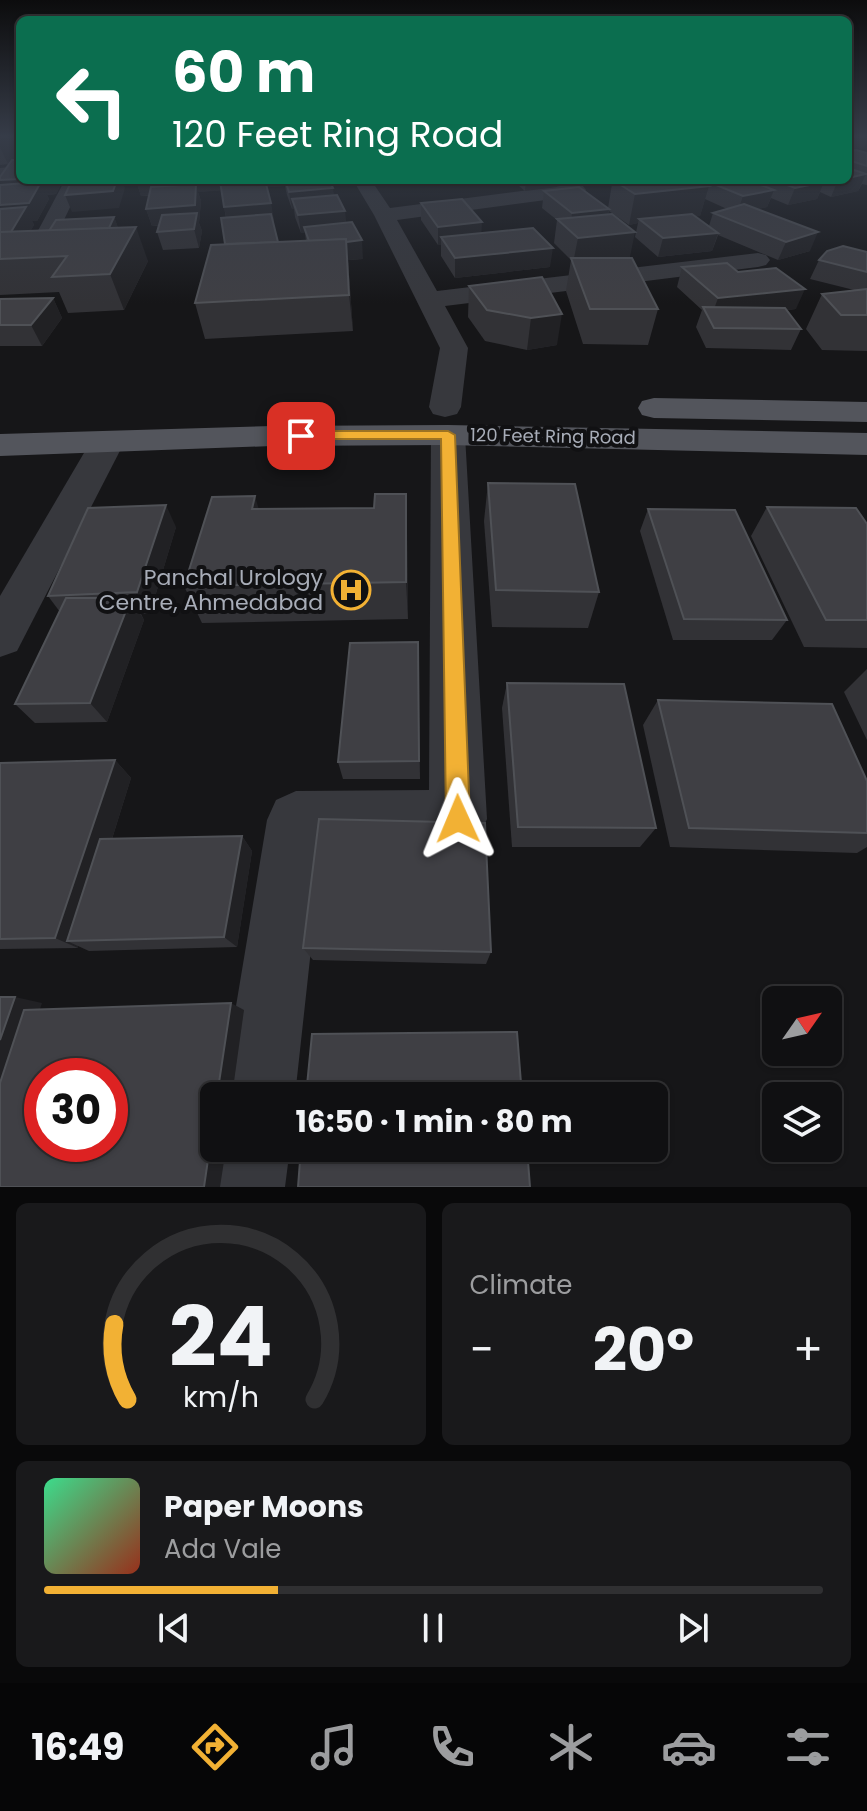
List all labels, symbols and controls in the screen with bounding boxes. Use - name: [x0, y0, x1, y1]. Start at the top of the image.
- text: 60 m: [172, 33, 315, 112]
- icon: left: [40, 48, 144, 152]
- text: 120 Feet Ring Road: [172, 109, 503, 160]
- pin: [267, 402, 335, 470]
- icon: arrive: [279, 414, 323, 458]
- street label: 120 Feet Ring Road: [470, 422, 636, 450]
- place label: Panchal Urology Centre, Ahmedabad: [99, 562, 324, 618]
- hospital icon: Panchal Urology Centre, Ahmedabad: [330, 569, 372, 611]
- position arrow: [416, 777, 500, 861]
- north arrow: [762, 986, 842, 1066]
- map controls: [762, 986, 842, 1162]
- speed limit sign: 30: [24, 1058, 128, 1162]
- button: layers: [762, 1082, 842, 1162]
- text: 16:50 · 1 min · 80 m: [296, 1100, 572, 1143]
- text: Climate: [470, 1267, 572, 1303]
- text: 24: [169, 1279, 273, 1395]
- text: 20°: [593, 1308, 694, 1392]
- text: −: [470, 1319, 494, 1380]
- text: +: [793, 1319, 823, 1380]
- text: km/h: [183, 1377, 259, 1417]
- text: Paper Moons: [164, 1485, 364, 1528]
- text: Ada Vale: [164, 1531, 281, 1567]
- icon: previous: [152, 1606, 196, 1650]
- icon: pause: [411, 1606, 455, 1650]
- icon: next: [671, 1606, 715, 1650]
- icon: directions: [187, 1719, 243, 1775]
- icon: music: [306, 1719, 362, 1775]
- icon: phone: [424, 1719, 480, 1775]
- icon: climate: [543, 1719, 599, 1775]
- icon: car: [661, 1719, 717, 1775]
- icon: filters: [780, 1719, 836, 1775]
- text: 16:49: [31, 1722, 124, 1773]

